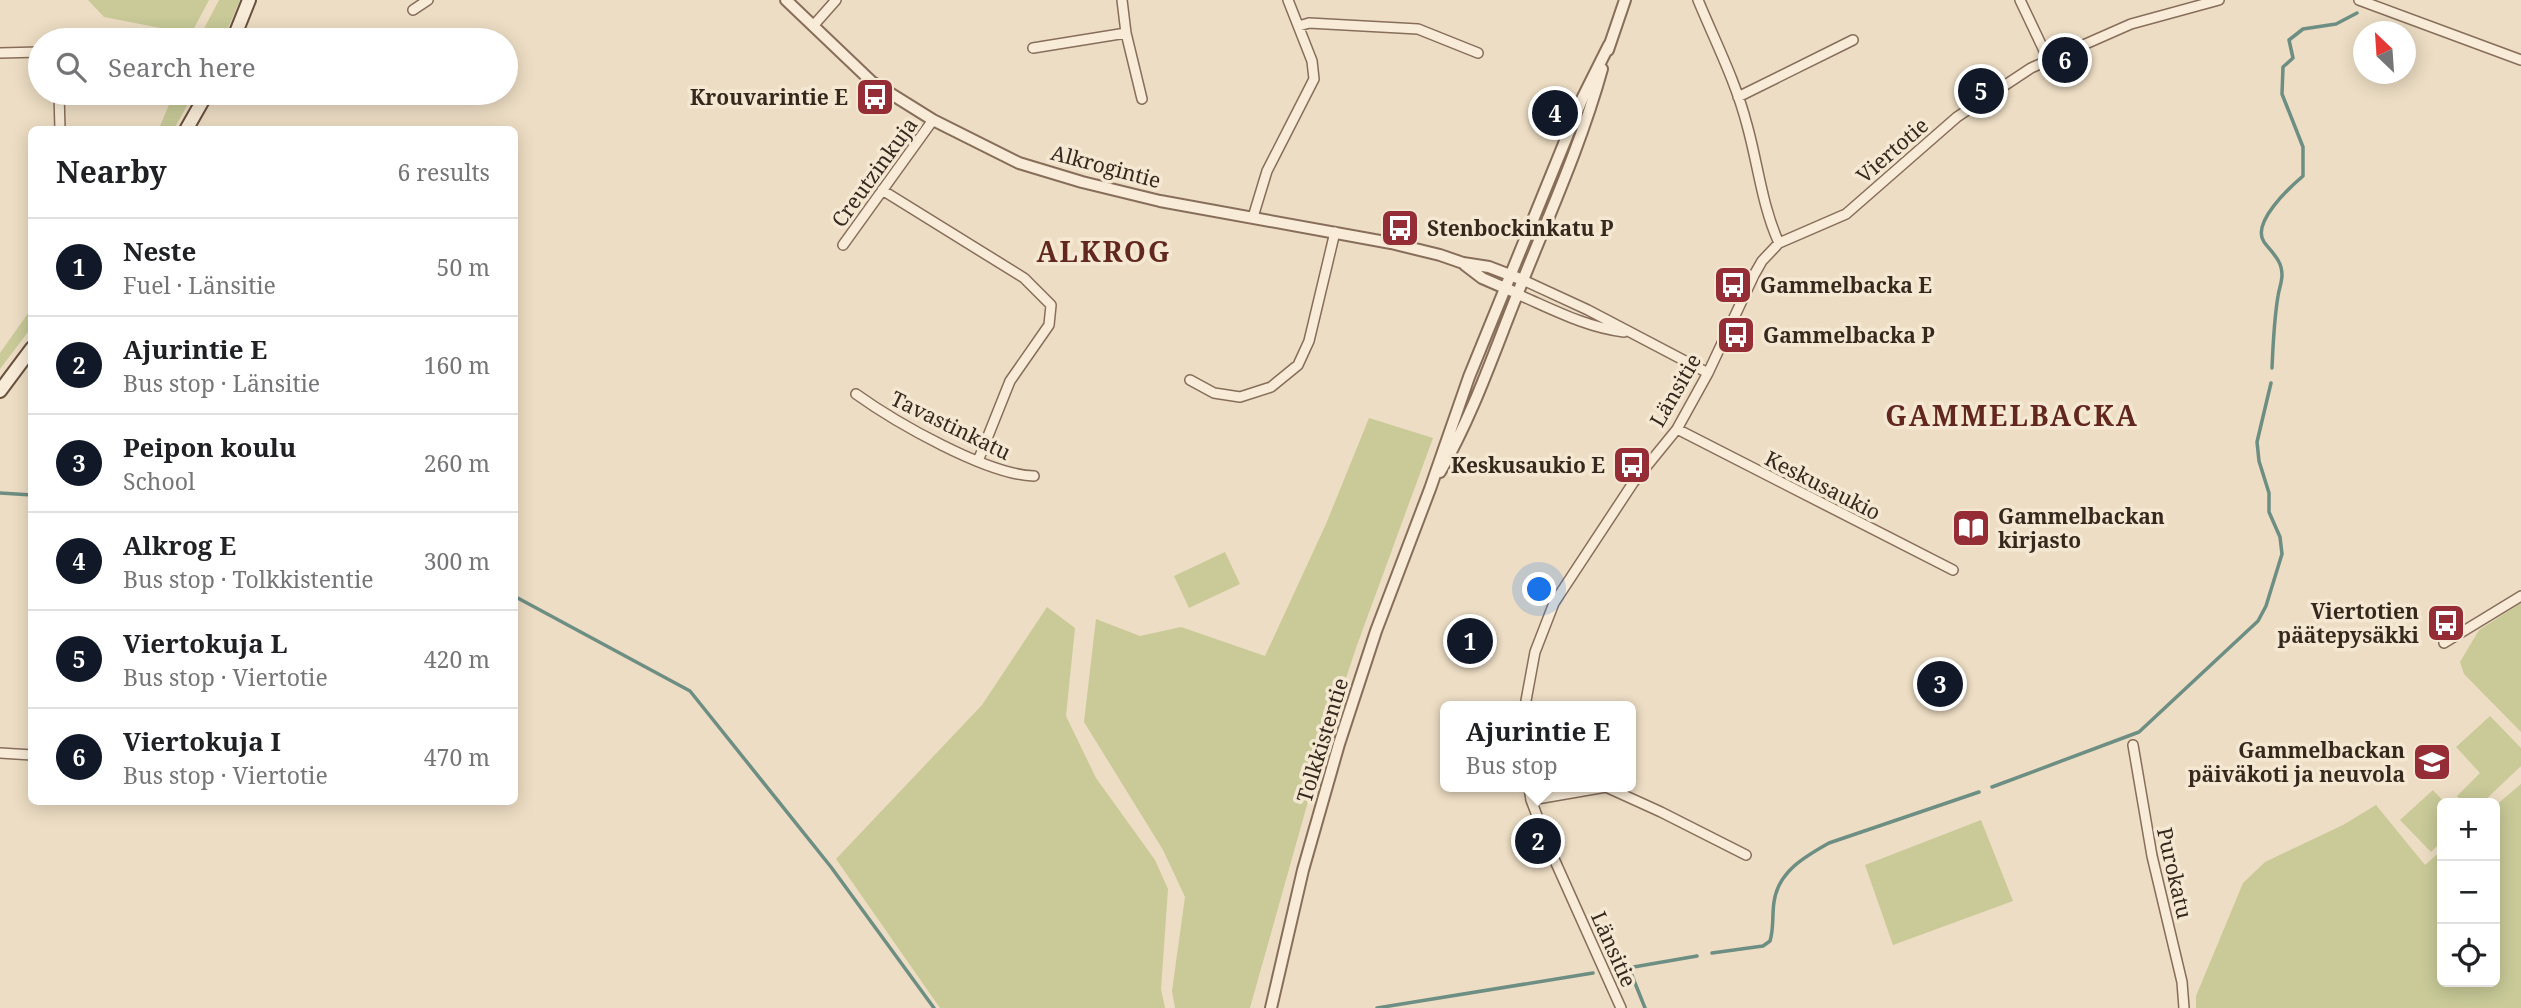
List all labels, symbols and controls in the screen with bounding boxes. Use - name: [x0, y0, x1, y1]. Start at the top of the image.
- north arrow: [2353, 21, 2416, 84]
- search box: [28, 28, 518, 105]
- pin: 6: [2042, 34, 2088, 86]
- icon: search: [52, 48, 90, 86]
- text: Search here: [108, 49, 256, 85]
- pin: 5: [1958, 65, 2004, 117]
- bus stop icon: Krouvarintie E: [854, 76, 896, 118]
- place label: Krouvarintie E: [690, 83, 848, 111]
- pin: 4: [1532, 87, 1578, 139]
- street label: Creutzinkuja: [825, 111, 923, 233]
- street label: Viertotie: [1850, 111, 1934, 189]
- street label: Alkrogintie: [1048, 138, 1164, 194]
- text: Nearby: [56, 151, 167, 192]
- text: 6 results: [397, 156, 490, 188]
- bus stop icon: Stenbockinkatu P: [1379, 207, 1421, 249]
- place label: Stenbockinkatu P: [1427, 214, 1614, 242]
- district label: ALKROG: [1037, 232, 1171, 270]
- text: Neste: [123, 233, 196, 269]
- text: 1: [73, 251, 86, 283]
- text: 50 m: [437, 251, 490, 283]
- bus stop icon: Gammelbacka E: [1712, 264, 1754, 306]
- text: Fuel · Länsitie: [123, 269, 276, 301]
- place label: Gammelbacka E: [1760, 271, 1932, 299]
- bus stop icon: Gammelbacka P: [1715, 314, 1757, 356]
- place label: Gammelbacka P: [1763, 321, 1935, 349]
- text: Ajurintie E: [123, 331, 267, 367]
- street label: Länsitie: [1643, 348, 1707, 432]
- text: 2: [73, 349, 86, 381]
- text: 160 m: [424, 349, 490, 381]
- text: Bus stop · Länsitie: [123, 367, 320, 399]
- street label: Tavastinkatu: [886, 384, 1016, 466]
- district label: GAMMELBACKA: [1885, 396, 2139, 434]
- text: Peipon koulu: [123, 429, 296, 465]
- bus stop icon: Keskusaukio E: [1611, 444, 1653, 486]
- street label: Keskusaukio: [1760, 444, 1886, 526]
- text: 3: [73, 447, 86, 479]
- text: 260 m: [424, 447, 490, 479]
- place label: Keskusaukio E: [1451, 451, 1605, 479]
- text: School: [123, 465, 195, 497]
- place label: Gammelbackan kirjasto: [1998, 502, 2165, 554]
- library icon: Gammelbackan kirjasto: [1950, 507, 1992, 549]
- text: Alkrog E: [123, 527, 236, 563]
- text: 4: [73, 545, 86, 577]
- text: 300 m: [424, 545, 490, 577]
- text: Bus stop · Tolkkistentie: [123, 563, 374, 595]
- your location: [1522, 572, 1556, 606]
- place label: Viertotien päätepysäkki: [2278, 597, 2420, 649]
- bus stop icon: Viertotien päätepysäkki: [2425, 602, 2467, 644]
- pin: 1: [1447, 615, 1493, 667]
- text: Viertokuja L: [123, 625, 288, 661]
- text: 5: [73, 643, 86, 675]
- text: 420 m: [424, 643, 490, 675]
- pin: 3: [1917, 658, 1963, 710]
- text: Bus stop · Viertotie: [123, 661, 328, 693]
- street label: Tolkkistentie: [1290, 674, 1354, 806]
- popup: [1440, 701, 1636, 792]
- text: Ajurintie E: [1466, 713, 1610, 749]
- text: Viertokuja I: [123, 723, 281, 759]
- place label: Gammelbackan päiväkoti ja neuvola: [2188, 736, 2405, 788]
- text: 6: [73, 741, 86, 773]
- text: 470 m: [424, 741, 490, 773]
- school or university icon: Gammelbackan päiväkoti ja neuvola: [2411, 741, 2453, 783]
- text: Bus stop: [1466, 749, 1558, 781]
- text: Bus stop · Viertotie: [123, 759, 328, 791]
- map controls: [2437, 798, 2500, 987]
- button: +: [2437, 798, 2500, 861]
- pin: 2: [1515, 815, 1561, 867]
- street label: Purokatu: [2151, 825, 2199, 921]
- button: −: [2437, 861, 2500, 924]
- street label: Länsitie: [1585, 907, 1643, 991]
- button: locate: [2437, 924, 2500, 987]

